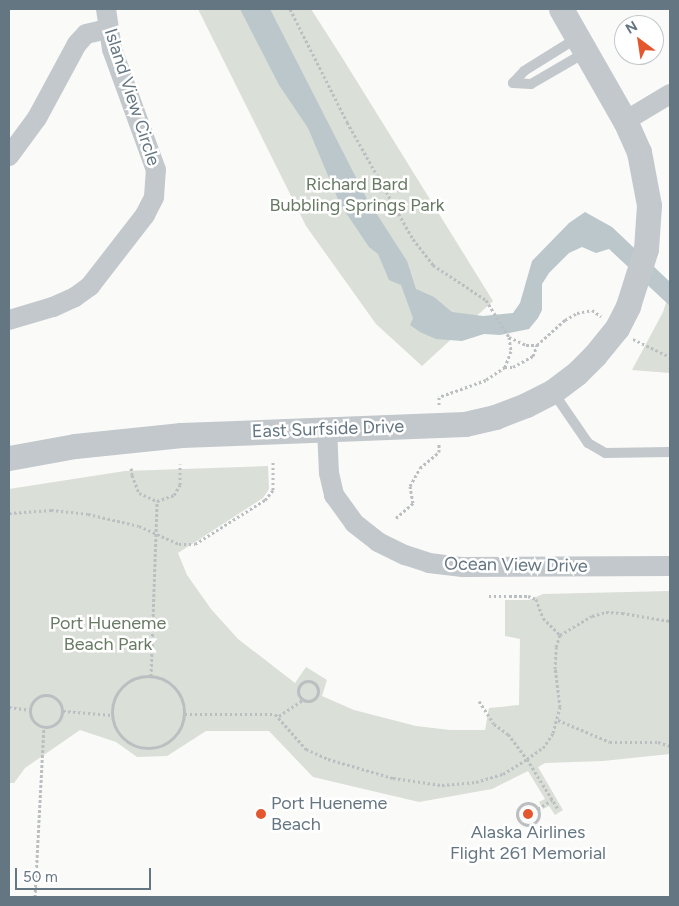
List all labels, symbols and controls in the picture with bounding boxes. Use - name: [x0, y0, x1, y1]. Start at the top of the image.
- north arrow: [614, 15, 664, 65]
- text: N: [623, 18, 641, 38]
- street label: Island View Circle: [100, 26, 164, 168]
- park label: Richard Bard Bubbling Springs Park: [270, 174, 444, 216]
- street label: East Surfside Drive: [252, 416, 404, 442]
- street label: Ocean View Drive: [444, 553, 588, 577]
- park label: Port Hueneme Beach Park: [50, 613, 166, 656]
- place label: Port Hueneme Beach: [271, 793, 387, 836]
- marker: Port Hueneme Beach: [255, 808, 267, 820]
- marker: Alaska Airlines Flight 261 Memorial: [522, 808, 534, 820]
- place label: Alaska Airlines Flight 261 Memorial: [450, 822, 606, 864]
- scale bar: [18, 858, 154, 890]
- text: 50 m: [23, 868, 58, 886]

